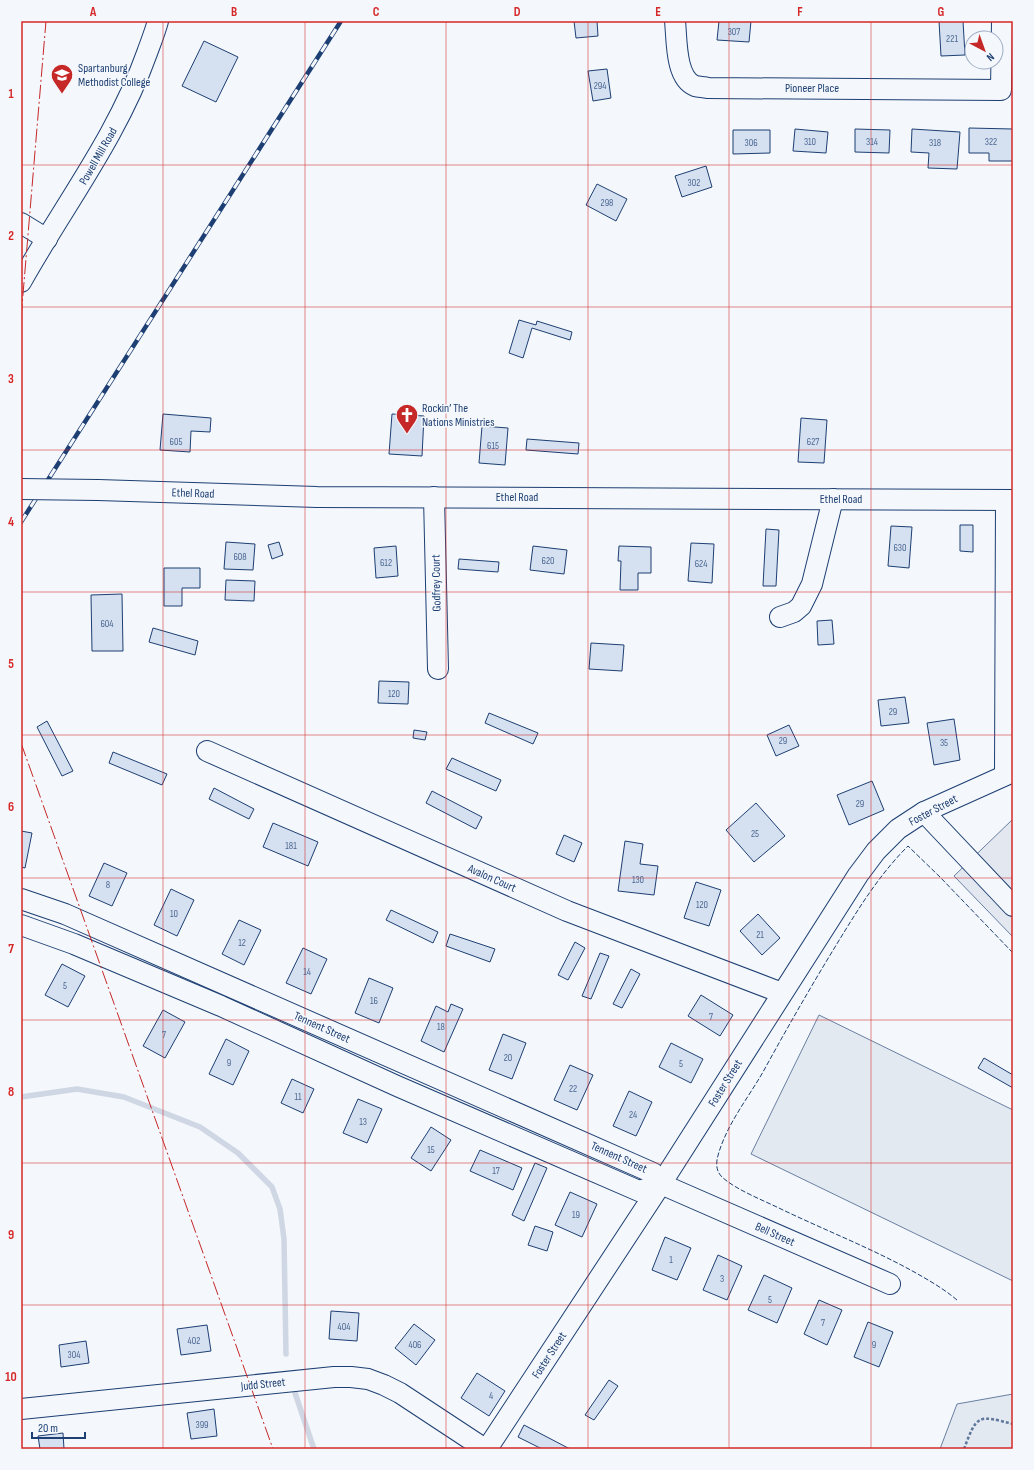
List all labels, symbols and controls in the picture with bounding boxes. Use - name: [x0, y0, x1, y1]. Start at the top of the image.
- text: A: [89, 4, 97, 20]
- text: B: [231, 4, 237, 20]
- text: C: [373, 4, 380, 20]
- text: D: [514, 4, 521, 20]
- text: E: [655, 4, 661, 20]
- text: F: [797, 4, 803, 20]
- text: G: [938, 4, 945, 20]
- house number: 307: [728, 26, 740, 38]
- north arrow: [964, 30, 1004, 70]
- house number: 221: [946, 33, 958, 45]
- text: N: [984, 50, 997, 64]
- place label: Spartanburg Methodist College: [78, 61, 151, 90]
- school or university icon: Spartanburg Methodist College: [49, 62, 75, 95]
- house number: 294: [594, 80, 606, 92]
- street label: Pioneer Place: [785, 81, 839, 96]
- text: 1: [8, 86, 14, 102]
- street label: Powell Mill Road: [76, 125, 121, 188]
- house number: 310: [804, 136, 816, 148]
- house number: 314: [866, 136, 878, 148]
- house number: 322: [985, 136, 997, 148]
- house number: 306: [744, 137, 758, 149]
- house number: 318: [929, 137, 941, 149]
- house number: 302: [688, 177, 700, 189]
- house number: 298: [601, 197, 613, 209]
- text: 2: [8, 228, 14, 244]
- text: 3: [8, 371, 14, 387]
- place label: Rockin’ The Nations Ministries: [422, 401, 494, 430]
- church icon: Rockin’ The Nations Ministries: [394, 402, 420, 435]
- house number: 605: [170, 436, 182, 448]
- house number: 627: [807, 436, 819, 448]
- house number: 615: [487, 440, 499, 452]
- street label: Ethel Road: [171, 485, 215, 502]
- street label: Ethel Road: [496, 490, 538, 505]
- street label: Ethel Road: [820, 492, 862, 507]
- text: 4: [8, 514, 14, 530]
- house number: 630: [893, 542, 907, 554]
- house number: 608: [233, 551, 247, 563]
- street label: Godfrey Court: [428, 554, 444, 612]
- house number: 620: [541, 555, 555, 567]
- house number: 612: [380, 557, 392, 569]
- house number: 624: [695, 558, 707, 570]
- house number: 604: [100, 618, 114, 630]
- text: 5: [8, 656, 14, 672]
- house number: 120: [388, 688, 400, 700]
- house number: 29: [889, 706, 897, 718]
- house number: 29: [779, 735, 787, 747]
- house number: 35: [940, 737, 948, 749]
- street label: Foster Street: [906, 791, 960, 829]
- house number: 29: [856, 798, 864, 810]
- text: 6: [8, 799, 14, 815]
- house number: 25: [751, 828, 759, 840]
- house number: 181: [285, 840, 297, 852]
- street label: Avalon Court: [464, 861, 519, 896]
- house number: 130: [632, 874, 644, 886]
- house number: 8: [106, 879, 110, 891]
- house number: 120: [696, 899, 708, 911]
- house number: 10: [170, 908, 178, 920]
- house number: 21: [756, 929, 764, 941]
- house number: 12: [238, 937, 246, 949]
- text: 7: [8, 941, 14, 957]
- house number: 14: [303, 966, 311, 978]
- house number: 5: [63, 980, 67, 992]
- house number: 16: [370, 995, 378, 1007]
- street label: Tennent Street: [291, 1008, 353, 1047]
- house number: 7: [709, 1011, 713, 1023]
- house number: 18: [437, 1021, 445, 1033]
- house number: 7: [162, 1029, 166, 1041]
- house number: 20: [504, 1052, 512, 1064]
- house number: 9: [227, 1057, 231, 1069]
- street label: Foster Street: [705, 1057, 746, 1110]
- house number: 5: [679, 1058, 683, 1070]
- house number: 22: [569, 1083, 577, 1095]
- text: 8: [8, 1084, 14, 1100]
- house number: 11: [295, 1091, 302, 1103]
- house number: 24: [629, 1109, 637, 1121]
- house number: 13: [359, 1116, 367, 1128]
- street label: Tennent Street: [588, 1138, 650, 1177]
- house number: 15: [427, 1144, 435, 1156]
- house number: 17: [492, 1165, 500, 1177]
- house number: 19: [572, 1209, 580, 1221]
- street label: Bell Street: [753, 1219, 797, 1250]
- text: 9: [8, 1227, 14, 1243]
- house number: 1: [669, 1254, 673, 1266]
- house number: 3: [720, 1273, 724, 1285]
- house number: 5: [768, 1294, 772, 1306]
- house number: 7: [821, 1317, 825, 1329]
- house number: 404: [338, 1321, 350, 1333]
- street label: Foster Street: [529, 1329, 570, 1381]
- house number: 402: [188, 1335, 200, 1347]
- house number: 406: [408, 1339, 422, 1351]
- house number: 9: [872, 1339, 876, 1351]
- house number: 304: [68, 1349, 80, 1361]
- text: 10: [5, 1369, 17, 1385]
- street label: Judd Street: [239, 1375, 286, 1394]
- house number: 4: [489, 1390, 493, 1402]
- scale bar: [32, 1414, 85, 1440]
- house number: 399: [195, 1419, 209, 1431]
- text: 20 m: [38, 1421, 58, 1436]

